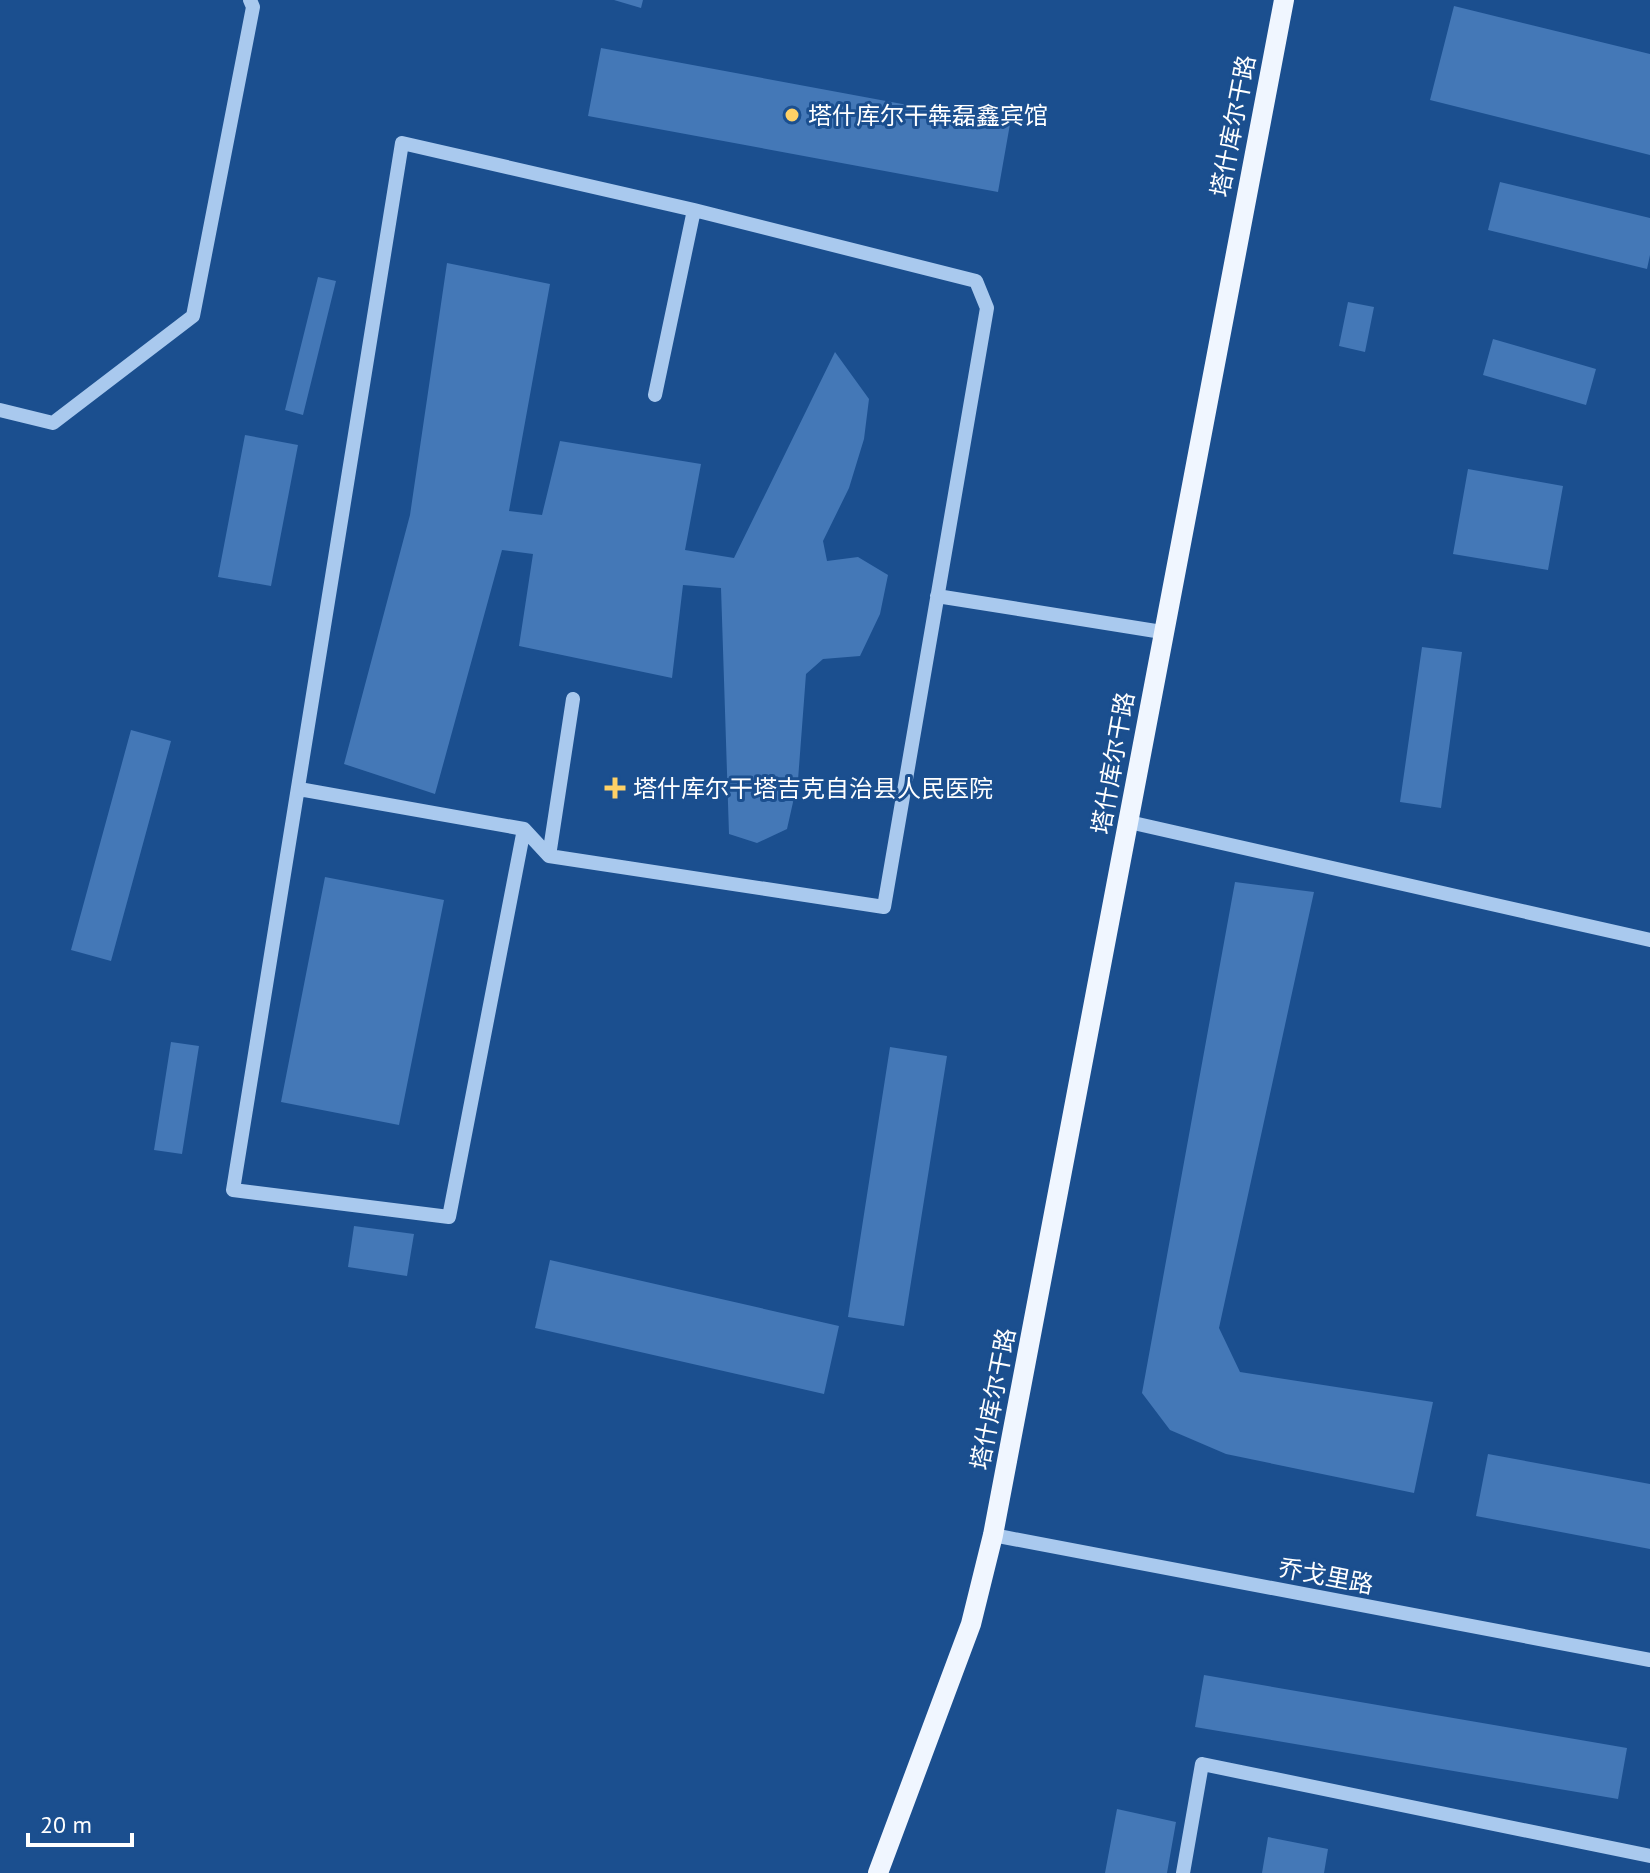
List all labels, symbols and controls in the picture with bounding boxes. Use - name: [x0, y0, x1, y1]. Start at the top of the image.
- street label: 塔什库尔干路: [1204, 52, 1262, 200]
- place label: 塔什库尔干犇磊鑫宾馆: [808, 100, 1048, 131]
- marker: 塔什库尔干犇磊鑫宾馆: [783, 106, 801, 124]
- street label: 塔什库尔干路: [1085, 689, 1141, 837]
- place label: 塔什库尔干塔吉克自治县人民医院: [633, 773, 993, 804]
- marker: 塔什库尔干塔吉克自治县人民医院: [604, 777, 626, 799]
- street label: 塔什库尔干路: [964, 1325, 1022, 1473]
- street label: 乔戈里路: [1276, 1552, 1376, 1600]
- scale bar: [28, 1797, 132, 1847]
- text: 20 m: [40, 1809, 92, 1840]

